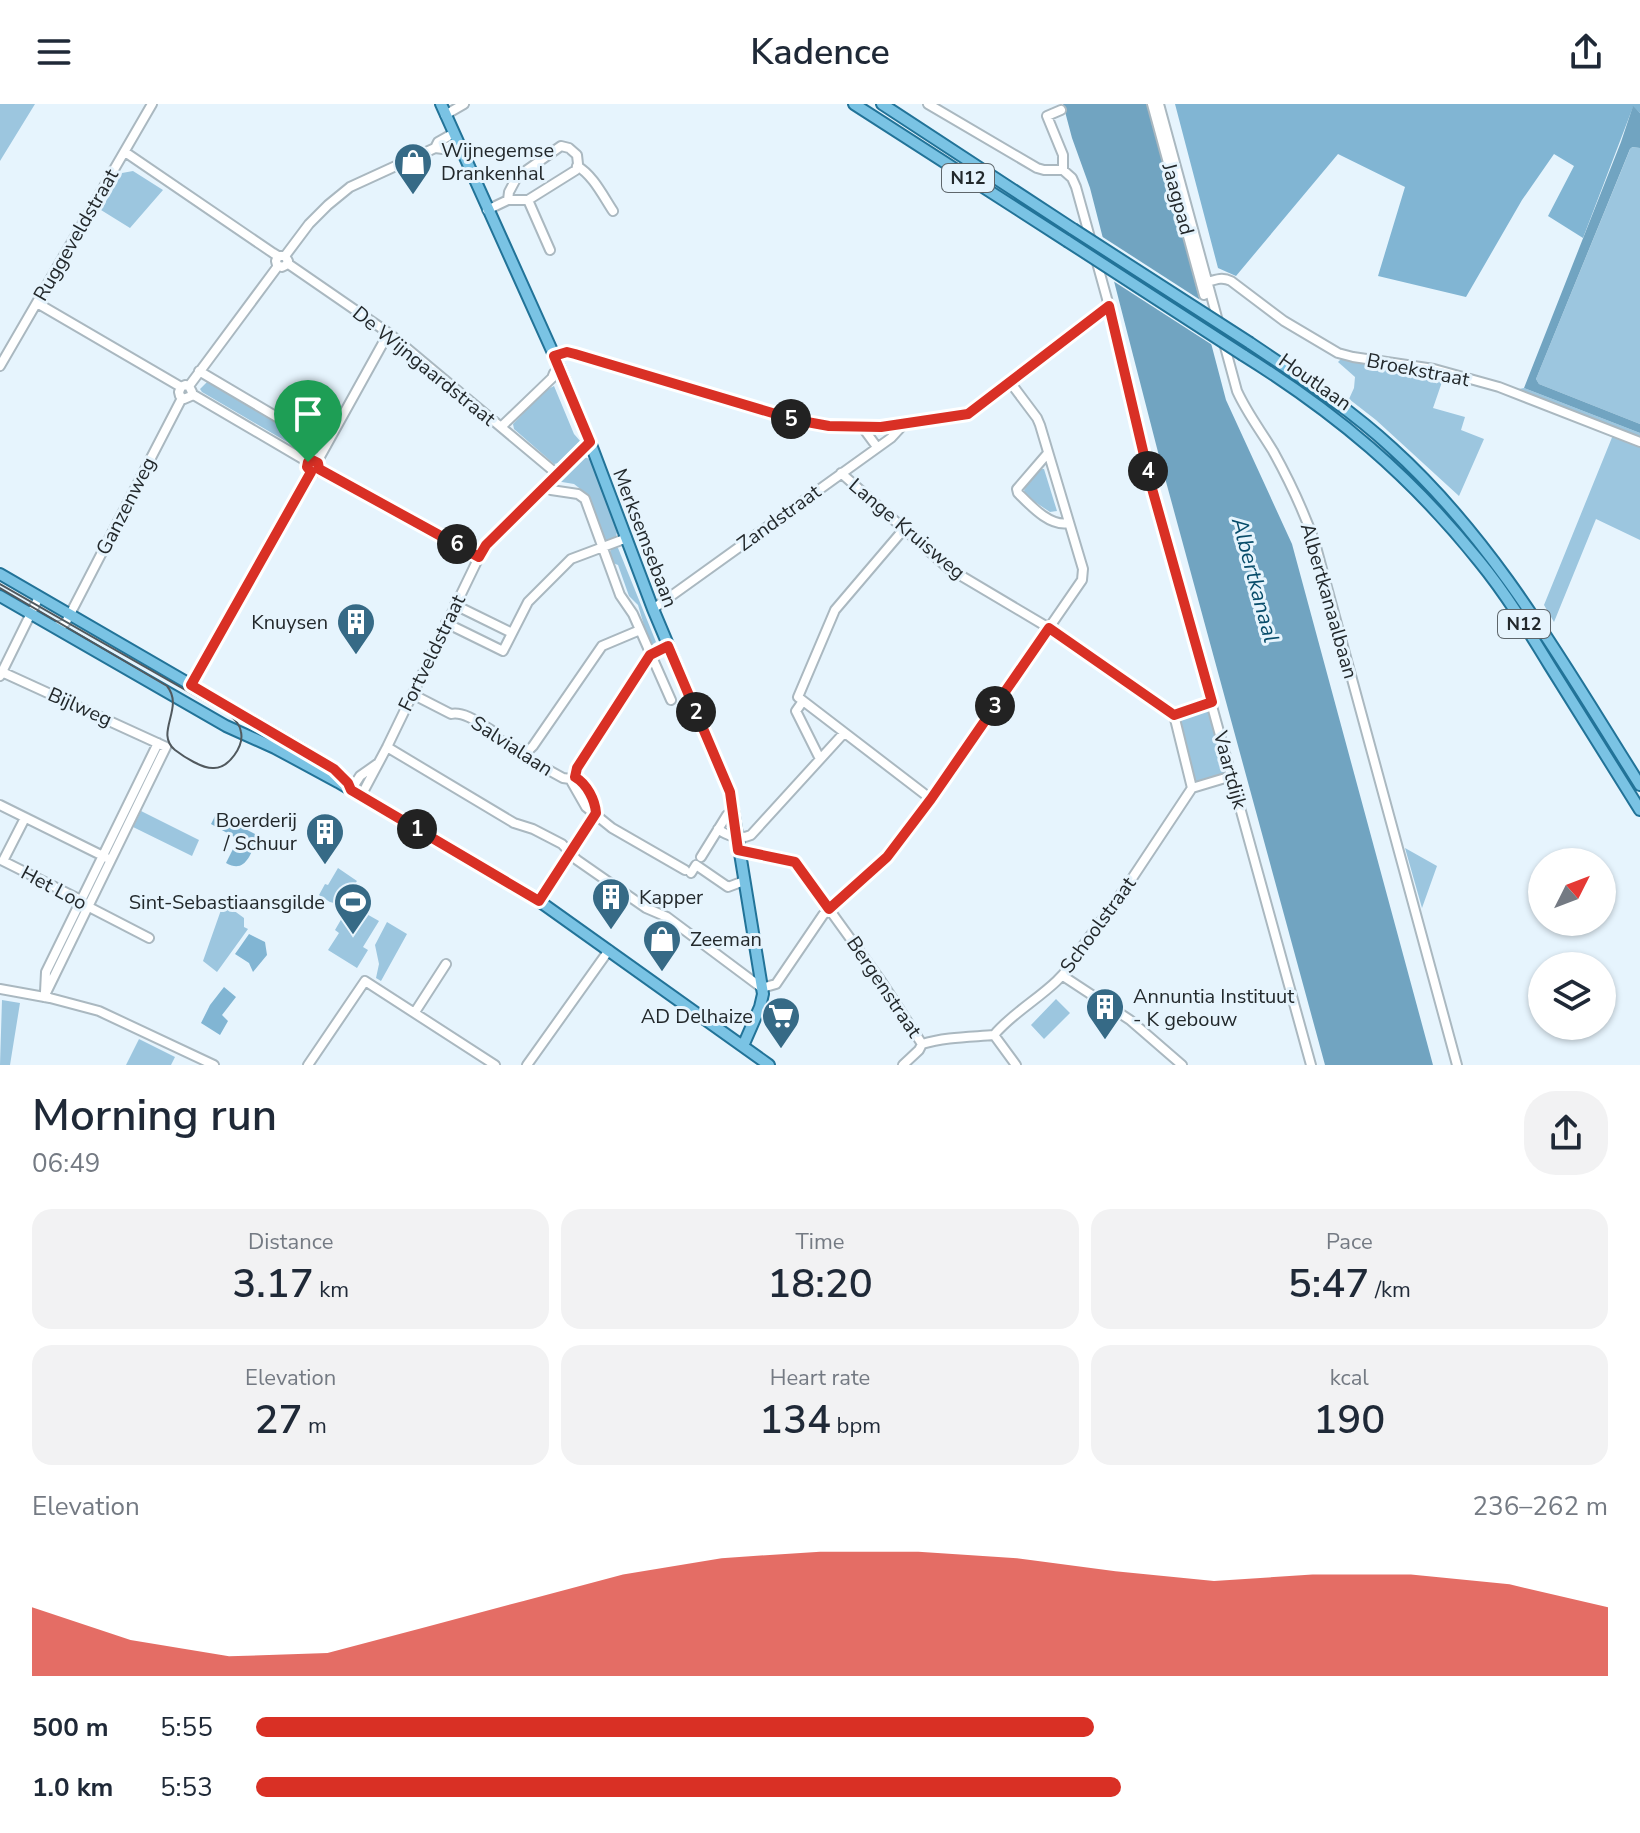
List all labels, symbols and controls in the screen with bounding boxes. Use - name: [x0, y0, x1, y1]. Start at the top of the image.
- text: Kadence: [750, 28, 890, 77]
- icon: menu: [32, 30, 76, 74]
- icon: share: [1564, 30, 1608, 74]
- place label: Wijnegemse Drankenhal: [441, 137, 554, 187]
- shop icon: Wijnegemse Drankenhal: [392, 141, 434, 196]
- street label: Jaagpad: [1155, 159, 1201, 238]
- street label: Ruggeveldstraat: [27, 163, 125, 306]
- road number: N12: [942, 164, 994, 192]
- street label: De Wijngaardstraat: [347, 300, 502, 433]
- street label: Houtlaan: [1273, 347, 1357, 417]
- street label: Broekstraat: [1364, 347, 1473, 393]
- pin: [274, 380, 342, 462]
- icon: arrive: [286, 392, 330, 436]
- pin: 5: [771, 399, 811, 439]
- text: 5: [784, 404, 798, 434]
- pin: 4: [1128, 451, 1168, 491]
- street label: Ganzenweg: [90, 452, 162, 560]
- text: 4: [1141, 456, 1155, 486]
- street label: Merksemsebaan: [606, 465, 684, 611]
- street label: Lange Kruisweg: [843, 472, 971, 586]
- street label: Zandstraat: [732, 478, 827, 557]
- water label: Albertkanaal: [1224, 513, 1286, 646]
- street label: Albertkanaalbaan: [1294, 520, 1364, 682]
- pin: 6: [437, 524, 477, 564]
- text: 6: [450, 529, 464, 559]
- street label: Fortveldstraat: [392, 589, 472, 716]
- building icon: Knuysen: [335, 601, 377, 656]
- place label: Knuysen: [251, 609, 328, 636]
- road number: N12: [1498, 610, 1550, 638]
- street label: Bijlweg: [44, 681, 116, 733]
- pin: 3: [975, 686, 1015, 726]
- text: 3: [988, 691, 1002, 721]
- pin: 2: [676, 692, 716, 732]
- text: 2: [689, 697, 703, 727]
- street label: Salvialaan: [466, 709, 558, 783]
- street label: Vaartdijk: [1206, 727, 1254, 813]
- place label: Boerderij / Schuur: [216, 807, 297, 857]
- pin: 1: [397, 809, 437, 849]
- building icon: Boerderij / Schuur: [304, 811, 346, 866]
- text: 1: [410, 814, 424, 844]
- north arrow: [1528, 848, 1616, 936]
- map controls: [1528, 848, 1616, 1040]
- street label: Het Loo: [16, 859, 92, 917]
- street label: Schoolstraat: [1054, 871, 1143, 979]
- building icon: Kapper: [590, 876, 632, 931]
- sports icon: Sint-Sebastiaansgilde: [332, 881, 374, 936]
- place label: Kapper: [639, 884, 703, 911]
- place label: Sint-Sebastiaansgilde: [129, 889, 325, 916]
- shop icon: Zeeman: [641, 918, 683, 973]
- place label: Zeeman: [690, 926, 762, 953]
- street label: Bergenstraat: [840, 931, 928, 1044]
- button: layers: [1528, 952, 1616, 1040]
- place label: Annuntia Instituut - K gebouw: [1133, 983, 1295, 1033]
- building icon: Annuntia Instituut - K gebouw: [1084, 986, 1126, 1041]
- supermarket icon: AD Delhaize: [760, 995, 802, 1050]
- place label: AD Delhaize: [641, 1003, 753, 1030]
- text: Morning run: [32, 1086, 277, 1146]
- button: share: [1524, 1091, 1608, 1175]
- text: 06:49: [32, 1146, 100, 1181]
- text: Distance: [248, 1227, 333, 1257]
- text: Time: [796, 1227, 844, 1257]
- text: Pace: [1326, 1227, 1373, 1257]
- text: 3.17: [232, 1257, 314, 1311]
- text: 18:20: [767, 1257, 873, 1311]
- text: 5:47: [1288, 1257, 1369, 1311]
- text: km: [314, 1275, 349, 1305]
- text: /km: [1369, 1275, 1411, 1305]
- text: Elevation: [245, 1363, 336, 1393]
- text: Heart rate: [770, 1363, 870, 1393]
- text: kcal: [1330, 1363, 1369, 1393]
- text: 27: [254, 1393, 302, 1447]
- text: 134: [759, 1393, 831, 1447]
- text: 190: [1313, 1393, 1385, 1447]
- text: m: [302, 1411, 327, 1441]
- text: bpm: [831, 1411, 881, 1441]
- text: Elevation: [32, 1489, 140, 1524]
- text: 236–262 m: [1472, 1489, 1608, 1524]
- text: 500 m: [32, 1710, 109, 1745]
- text: 5:55: [160, 1710, 213, 1745]
- text: 1.0 km: [32, 1770, 113, 1805]
- text: 5:53: [160, 1770, 213, 1805]

